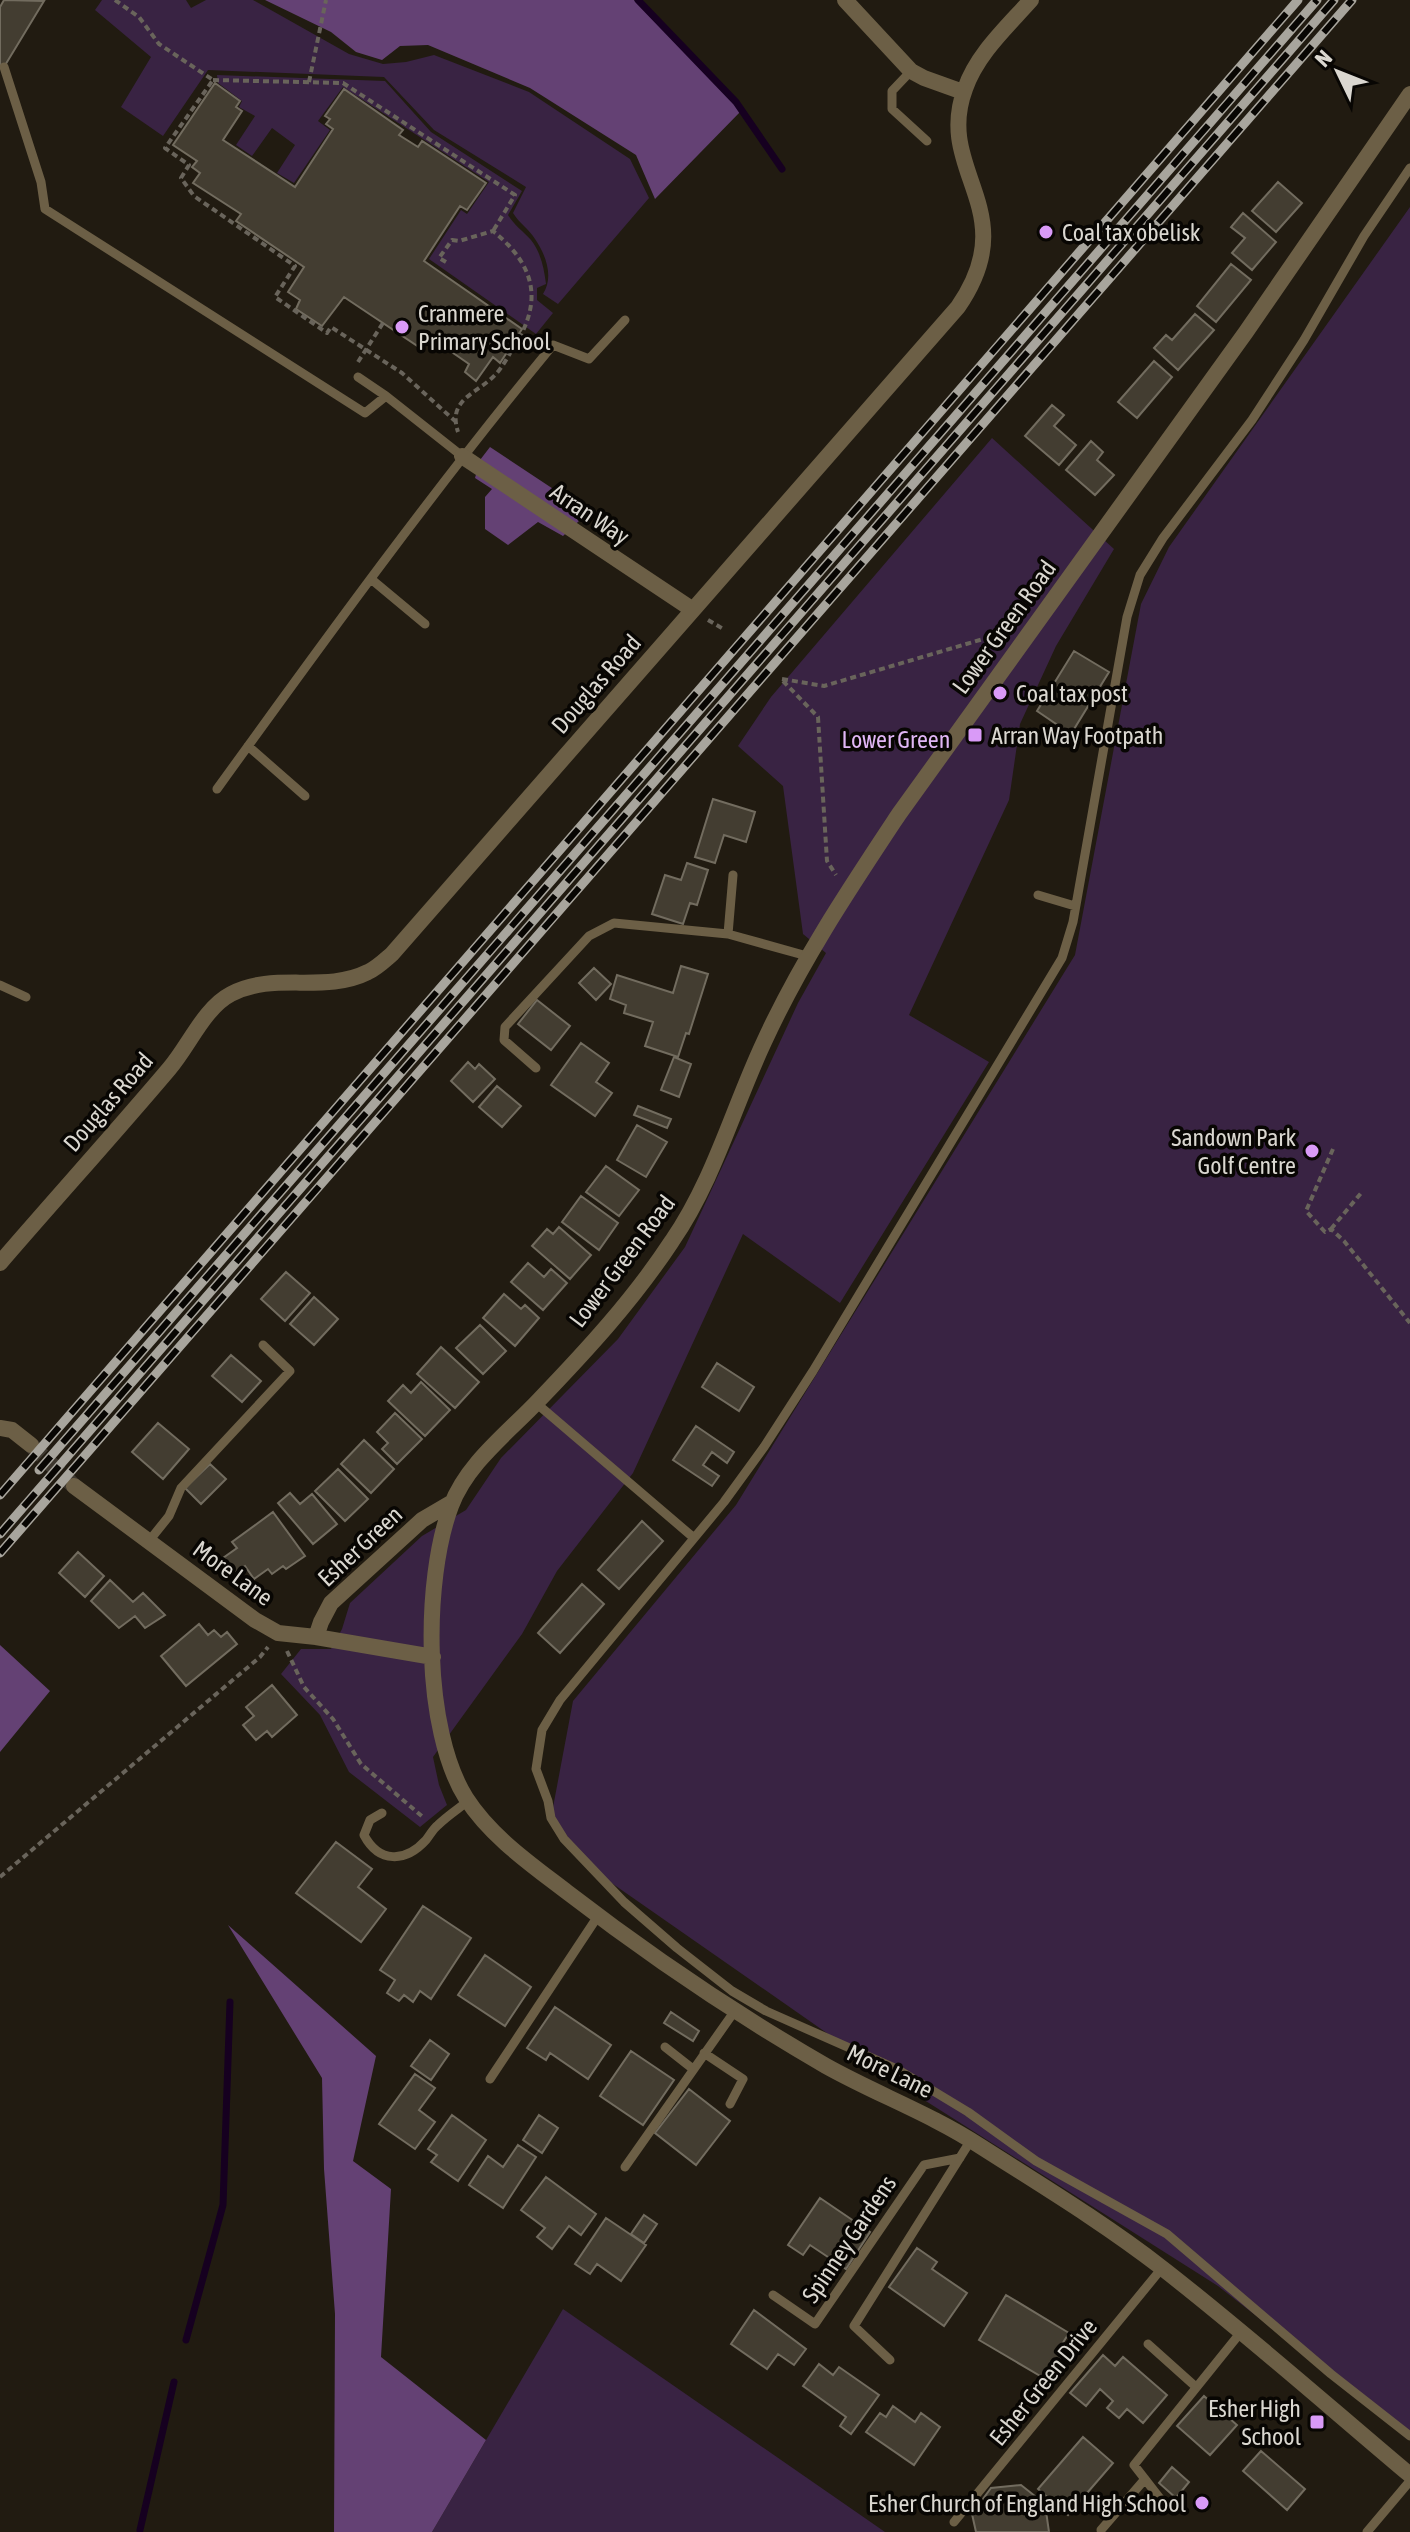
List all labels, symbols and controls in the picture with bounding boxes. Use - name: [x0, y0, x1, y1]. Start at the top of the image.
- north arrow: [1298, 32, 1378, 112]
- text: N: [1309, 45, 1337, 72]
- place label: Coal tax obelisk: [1062, 219, 1201, 246]
- marker: Coal tax obelisk: [1037, 223, 1055, 241]
- place label: Cranmere Primary School: [418, 300, 551, 355]
- marker: Cranmere Primary School: [393, 318, 411, 336]
- street label: Arran Way: [545, 478, 635, 550]
- street label: Lower Green Road: [947, 555, 1061, 699]
- street label: Douglas Road: [546, 629, 646, 739]
- place label: Coal tax post: [1016, 680, 1128, 707]
- marker: Coal tax post: [991, 684, 1009, 702]
- place label: Arran Way Footpath: [991, 722, 1163, 749]
- park label: Lower Green: [842, 726, 950, 753]
- marker: Arran Way Footpath: [966, 726, 984, 744]
- street label: Douglas Road: [58, 1047, 158, 1157]
- place label: Sandown Park Golf Centre: [1171, 1124, 1296, 1179]
- marker: Sandown Park Golf Centre: [1303, 1142, 1321, 1160]
- street label: Lower Green Road: [564, 1190, 680, 1332]
- street label: Esher Green: [312, 1500, 408, 1592]
- street label: More Lane: [188, 1535, 278, 1611]
- street label: More Lane: [843, 2039, 937, 2103]
- street label: Spinney Gardens: [797, 2170, 901, 2308]
- street label: Esher Green Drive: [984, 2313, 1102, 2451]
- place label: Esher High School: [1208, 2395, 1302, 2450]
- marker: Esher High School: [1308, 2413, 1326, 2431]
- place label: Esher Church of England High School: [868, 2490, 1187, 2517]
- marker: Esher Church of England High School: [1193, 2494, 1211, 2512]

